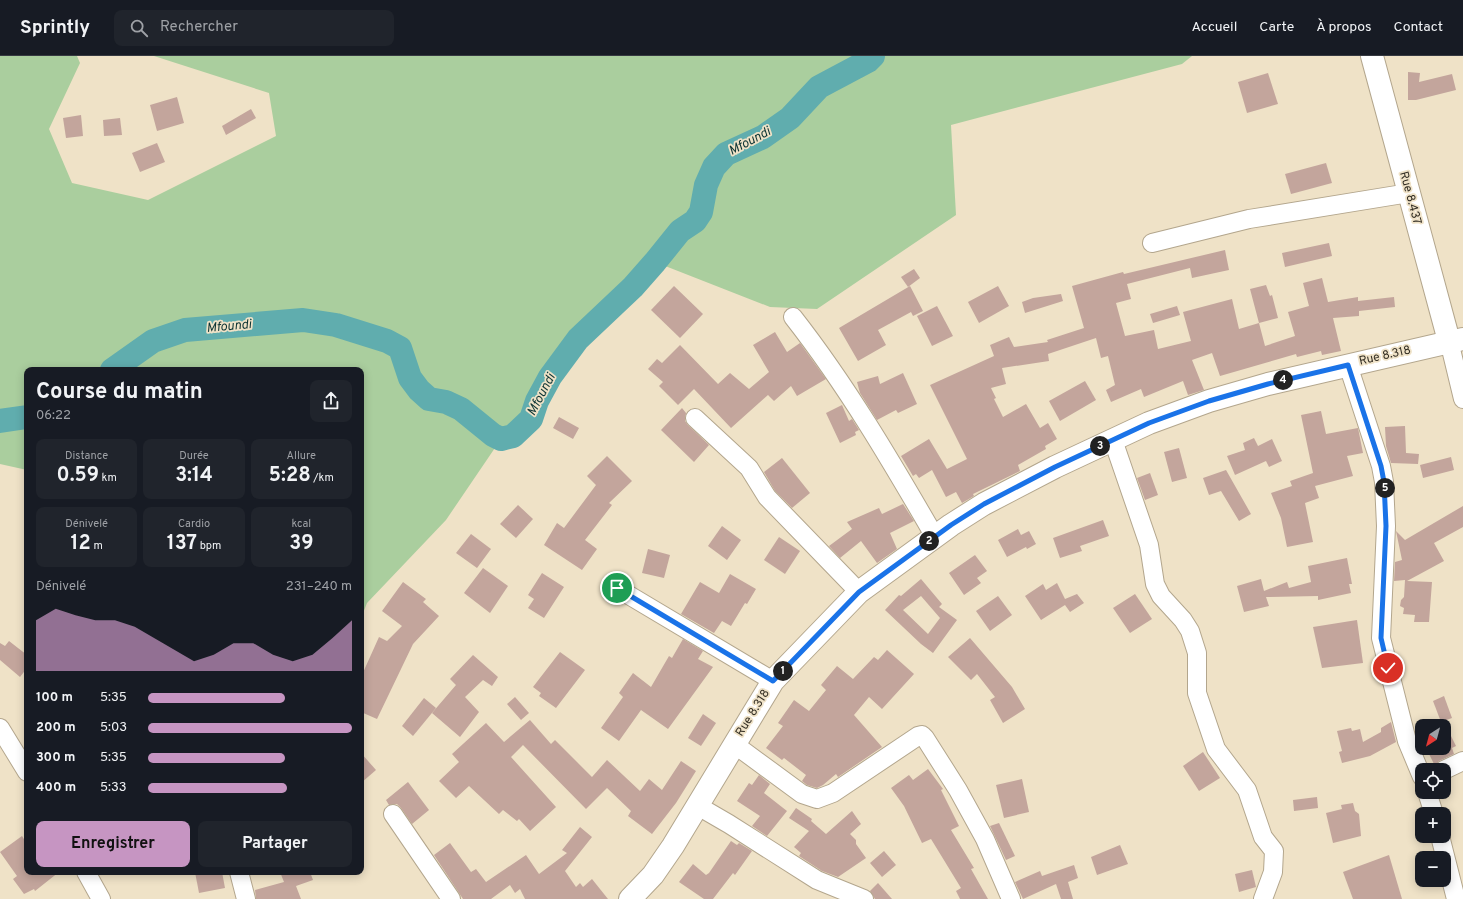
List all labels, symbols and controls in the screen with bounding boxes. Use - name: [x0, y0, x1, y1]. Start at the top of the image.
- search box: [114, 10, 394, 46]
- text: Sprintly: [20, 16, 90, 40]
- icon: search: [128, 17, 150, 39]
- text: Rechercher: [160, 18, 238, 37]
- text: Accueil: [1191, 19, 1237, 36]
- text: Carte: [1259, 19, 1294, 36]
- text: À propos: [1316, 19, 1372, 36]
- text: Contact: [1394, 19, 1443, 36]
- water label: Mfoundi: [726, 124, 774, 160]
- street label: Rue 8.437: [1395, 170, 1425, 226]
- water label: Mfoundi: [206, 317, 253, 337]
- street label: Rue 8.318: [1357, 342, 1413, 370]
- pin: 4: [1273, 370, 1293, 390]
- water label: Mfoundi: [524, 371, 560, 419]
- text: 4: [1279, 373, 1287, 387]
- text: Course du matin: [36, 379, 203, 406]
- button: share: [310, 380, 352, 422]
- text: 06:22: [36, 408, 71, 424]
- pin: 3: [1090, 436, 1110, 456]
- text: 3: [1097, 439, 1103, 453]
- text: Distance: [65, 449, 108, 463]
- text: Durée: [179, 449, 209, 463]
- text: Allure: [287, 449, 316, 463]
- text: 0.59: [56, 463, 99, 489]
- text: 3:14: [175, 463, 213, 489]
- text: 5:28: [269, 463, 311, 489]
- text: km: [99, 471, 117, 485]
- text: /km: [311, 471, 334, 485]
- pin: 5: [1375, 478, 1395, 498]
- text: 5: [1382, 481, 1388, 495]
- text: Dénivelé: [65, 517, 108, 531]
- text: Cardio: [178, 517, 210, 531]
- text: kcal: [292, 517, 311, 531]
- text: 12: [71, 531, 91, 557]
- text: 137: [167, 531, 197, 557]
- text: 39: [289, 531, 313, 557]
- pin: 2: [919, 531, 939, 551]
- text: 2: [926, 534, 932, 548]
- text: m: [91, 539, 103, 553]
- text: bpm: [197, 539, 221, 553]
- pin: [600, 571, 634, 605]
- icon: arrive: [606, 577, 628, 599]
- text: Dénivelé: [36, 579, 86, 595]
- text: 231–240 m: [286, 579, 352, 595]
- pin: [1371, 651, 1405, 685]
- icon: check: [1377, 657, 1399, 679]
- pin: 1: [773, 661, 793, 681]
- text: 1: [781, 664, 785, 678]
- street label: Rue 8.318: [732, 686, 774, 740]
- text: 100 m: [36, 690, 73, 706]
- text: 5:35: [100, 690, 127, 706]
- north arrow: [1415, 719, 1451, 755]
- map controls: [1415, 719, 1451, 887]
- text: 200 m: [36, 720, 76, 736]
- text: 5:03: [100, 720, 127, 736]
- text: 300 m: [36, 750, 75, 766]
- text: 5:35: [100, 750, 127, 766]
- button: locate: [1415, 763, 1451, 799]
- text: 400 m: [36, 780, 76, 796]
- text: 5:33: [100, 780, 127, 796]
- button: +: [1415, 807, 1451, 843]
- button: Enregistrer: [36, 821, 190, 867]
- button: Partager: [198, 821, 352, 867]
- button: −: [1415, 851, 1451, 887]

